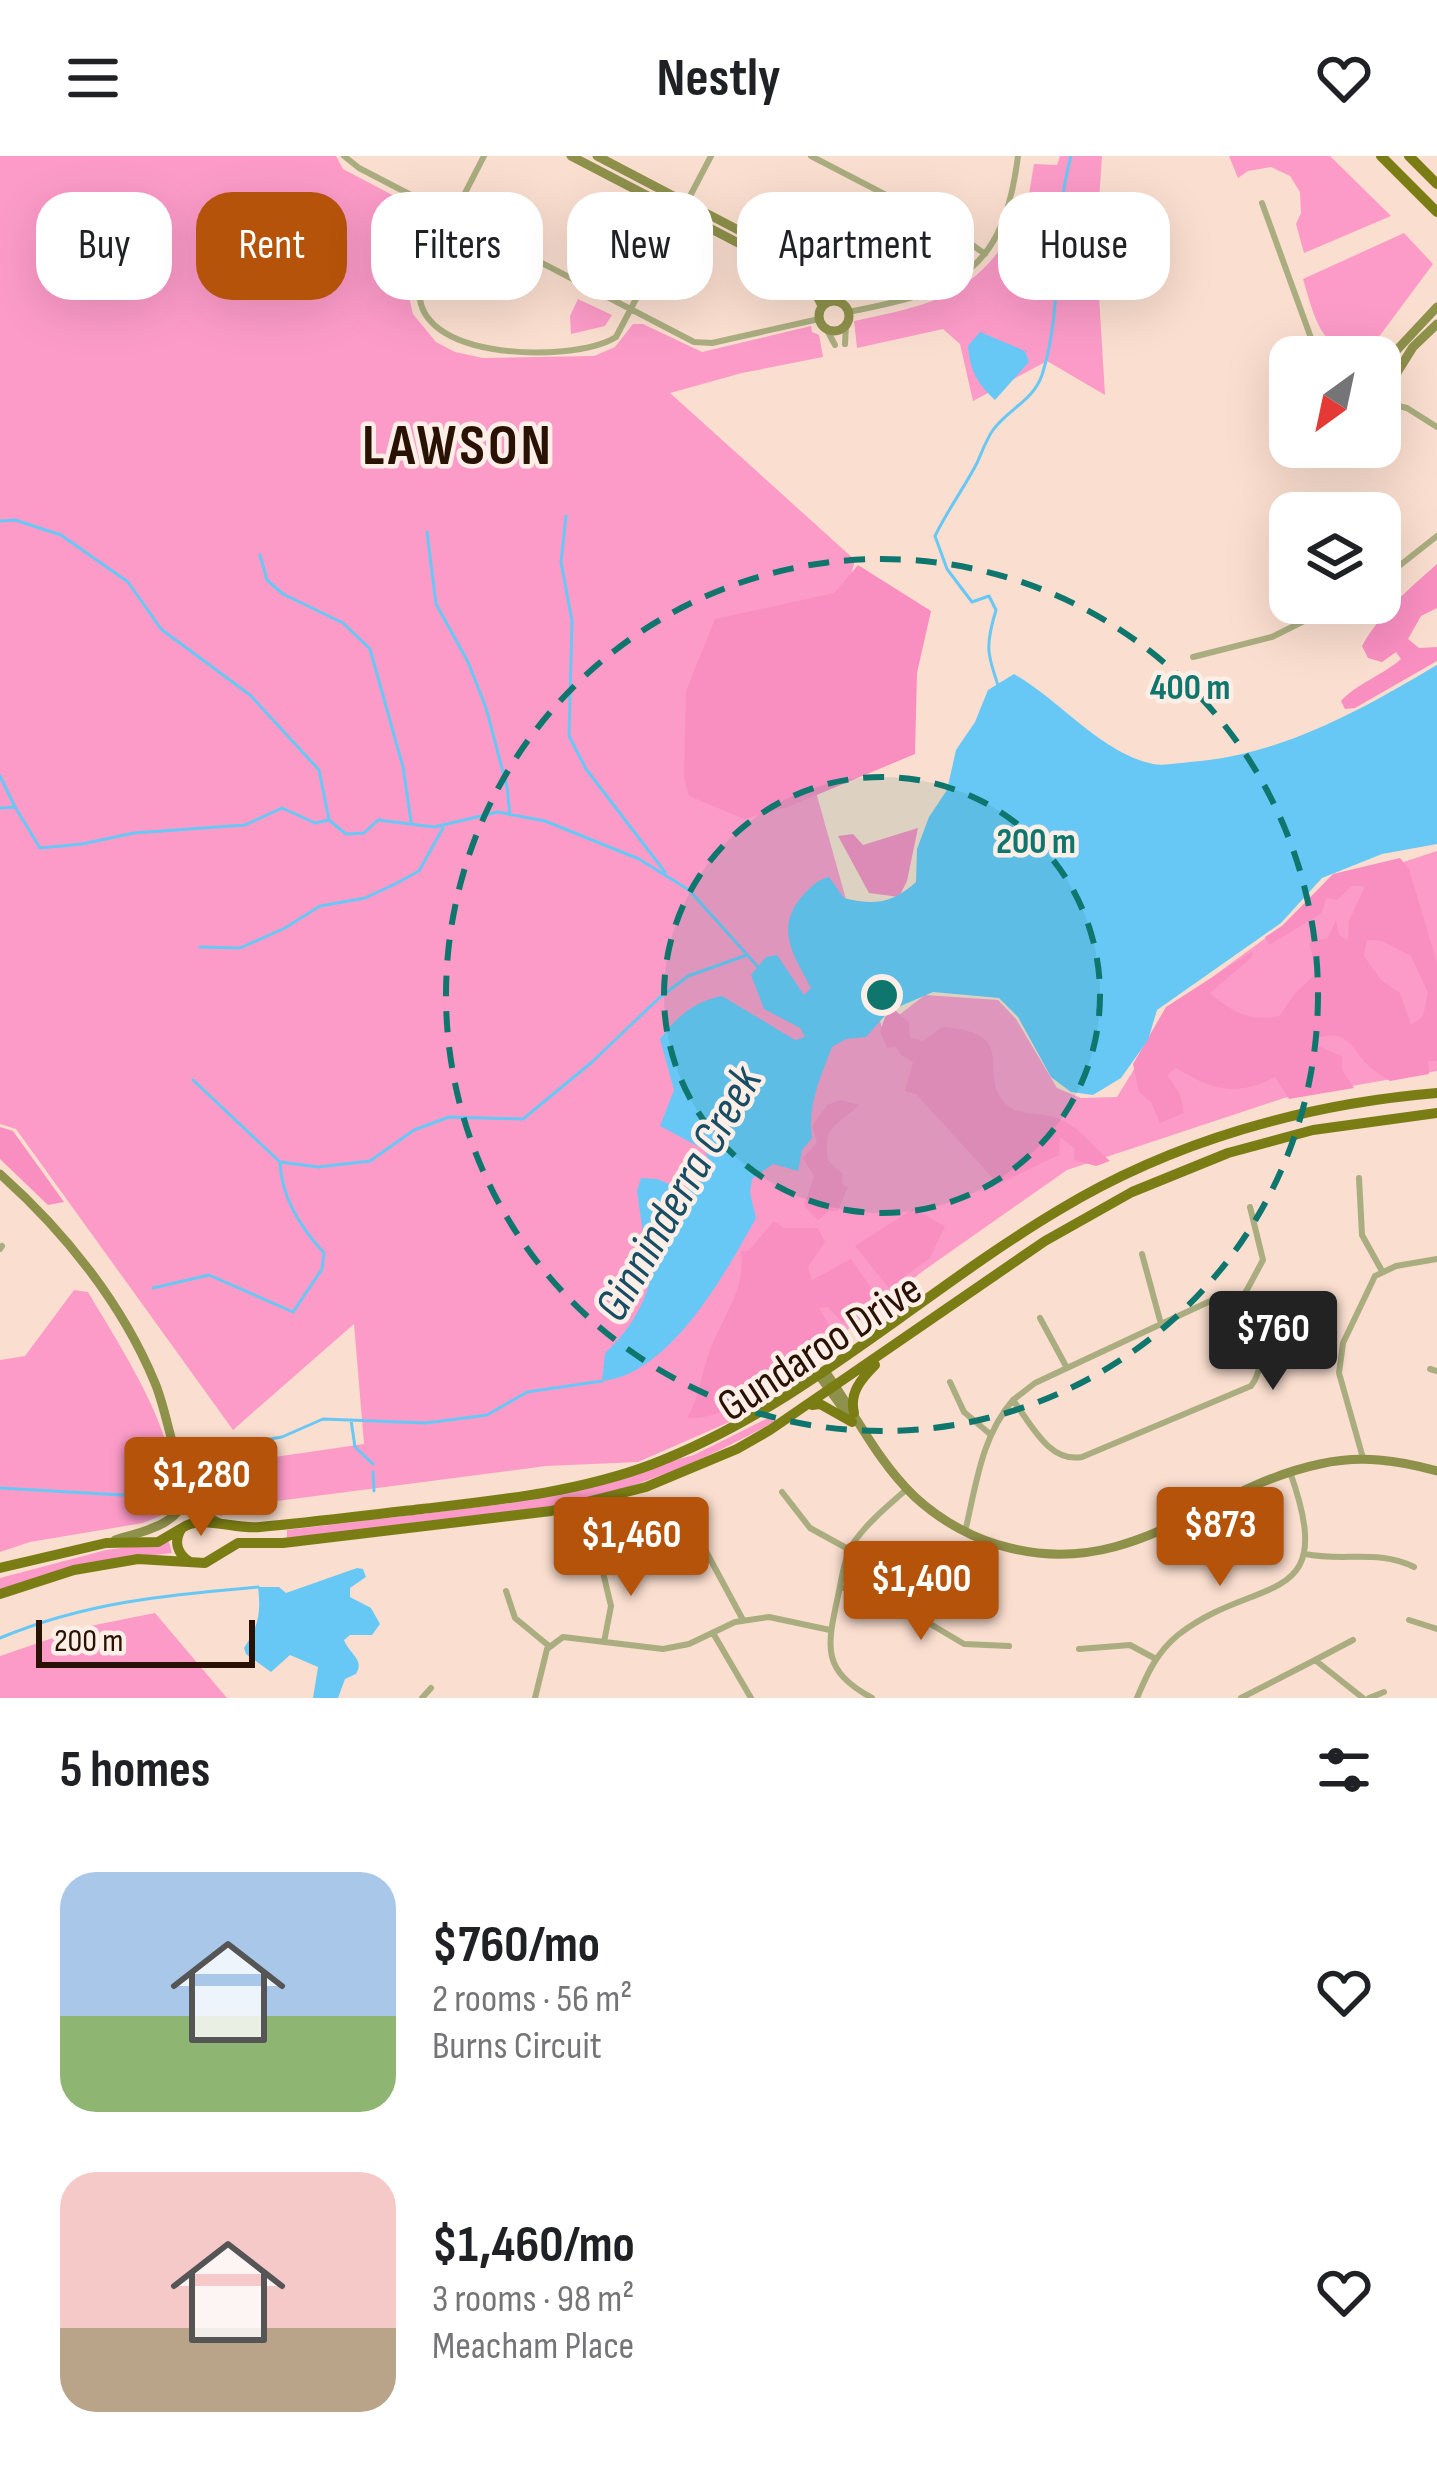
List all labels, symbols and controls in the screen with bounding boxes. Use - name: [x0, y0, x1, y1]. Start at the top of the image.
- icon: menu: [60, 45, 126, 111]
- icon: heart: [1311, 45, 1377, 111]
- text: Nestly: [657, 46, 780, 111]
- chip: Buy: [36, 192, 172, 300]
- chip: Rent: [196, 192, 347, 300]
- chip: Filters: [371, 192, 543, 300]
- chip: New: [567, 192, 713, 300]
- chip: Apartment: [737, 192, 974, 300]
- chip: House: [998, 192, 1170, 300]
- north arrow: [1269, 336, 1401, 468]
- map controls: [1269, 336, 1401, 624]
- district label: LAWSON: [362, 413, 554, 481]
- button: layers: [1269, 492, 1401, 624]
- text: 400 m: [1150, 667, 1230, 710]
- text: 200 m: [996, 821, 1076, 864]
- centre of rings: [861, 974, 903, 1016]
- water label: Ginninderra Creek: [583, 1055, 776, 1331]
- street label: Gundaroo Drive: [708, 1262, 932, 1434]
- pin: $760: [1202, 1291, 1344, 1393]
- text: $760: [1236, 1306, 1310, 1353]
- pin: $1,280: [103, 1437, 299, 1539]
- text: $1,280: [151, 1452, 251, 1499]
- pin: $873: [1149, 1487, 1291, 1589]
- pin: $1,460: [533, 1497, 729, 1599]
- text: $873: [1184, 1502, 1256, 1549]
- text: $1,460: [581, 1512, 681, 1559]
- pin: $1,400: [823, 1541, 1019, 1643]
- text: $1,400: [871, 1556, 971, 1603]
- scale bar: [36, 1614, 255, 1667]
- text: 200 m: [54, 1621, 123, 1661]
- icon: filters: [1311, 1737, 1377, 1803]
- text: 5 homes: [60, 1740, 210, 1801]
- text: $760/mo: [432, 1915, 600, 1976]
- icon: home: [156, 1920, 300, 2064]
- icon: heart: [1311, 1959, 1377, 2025]
- text: 2 rooms · 56 m²: [432, 1976, 633, 2023]
- text: Burns Circuit: [432, 2023, 602, 2070]
- text: $1,460/mo: [432, 2215, 635, 2276]
- icon: home: [156, 2220, 300, 2364]
- icon: heart: [1311, 2259, 1377, 2325]
- text: 3 rooms · 98 m²: [432, 2276, 634, 2323]
- text: Meacham Place: [432, 2323, 634, 2370]

